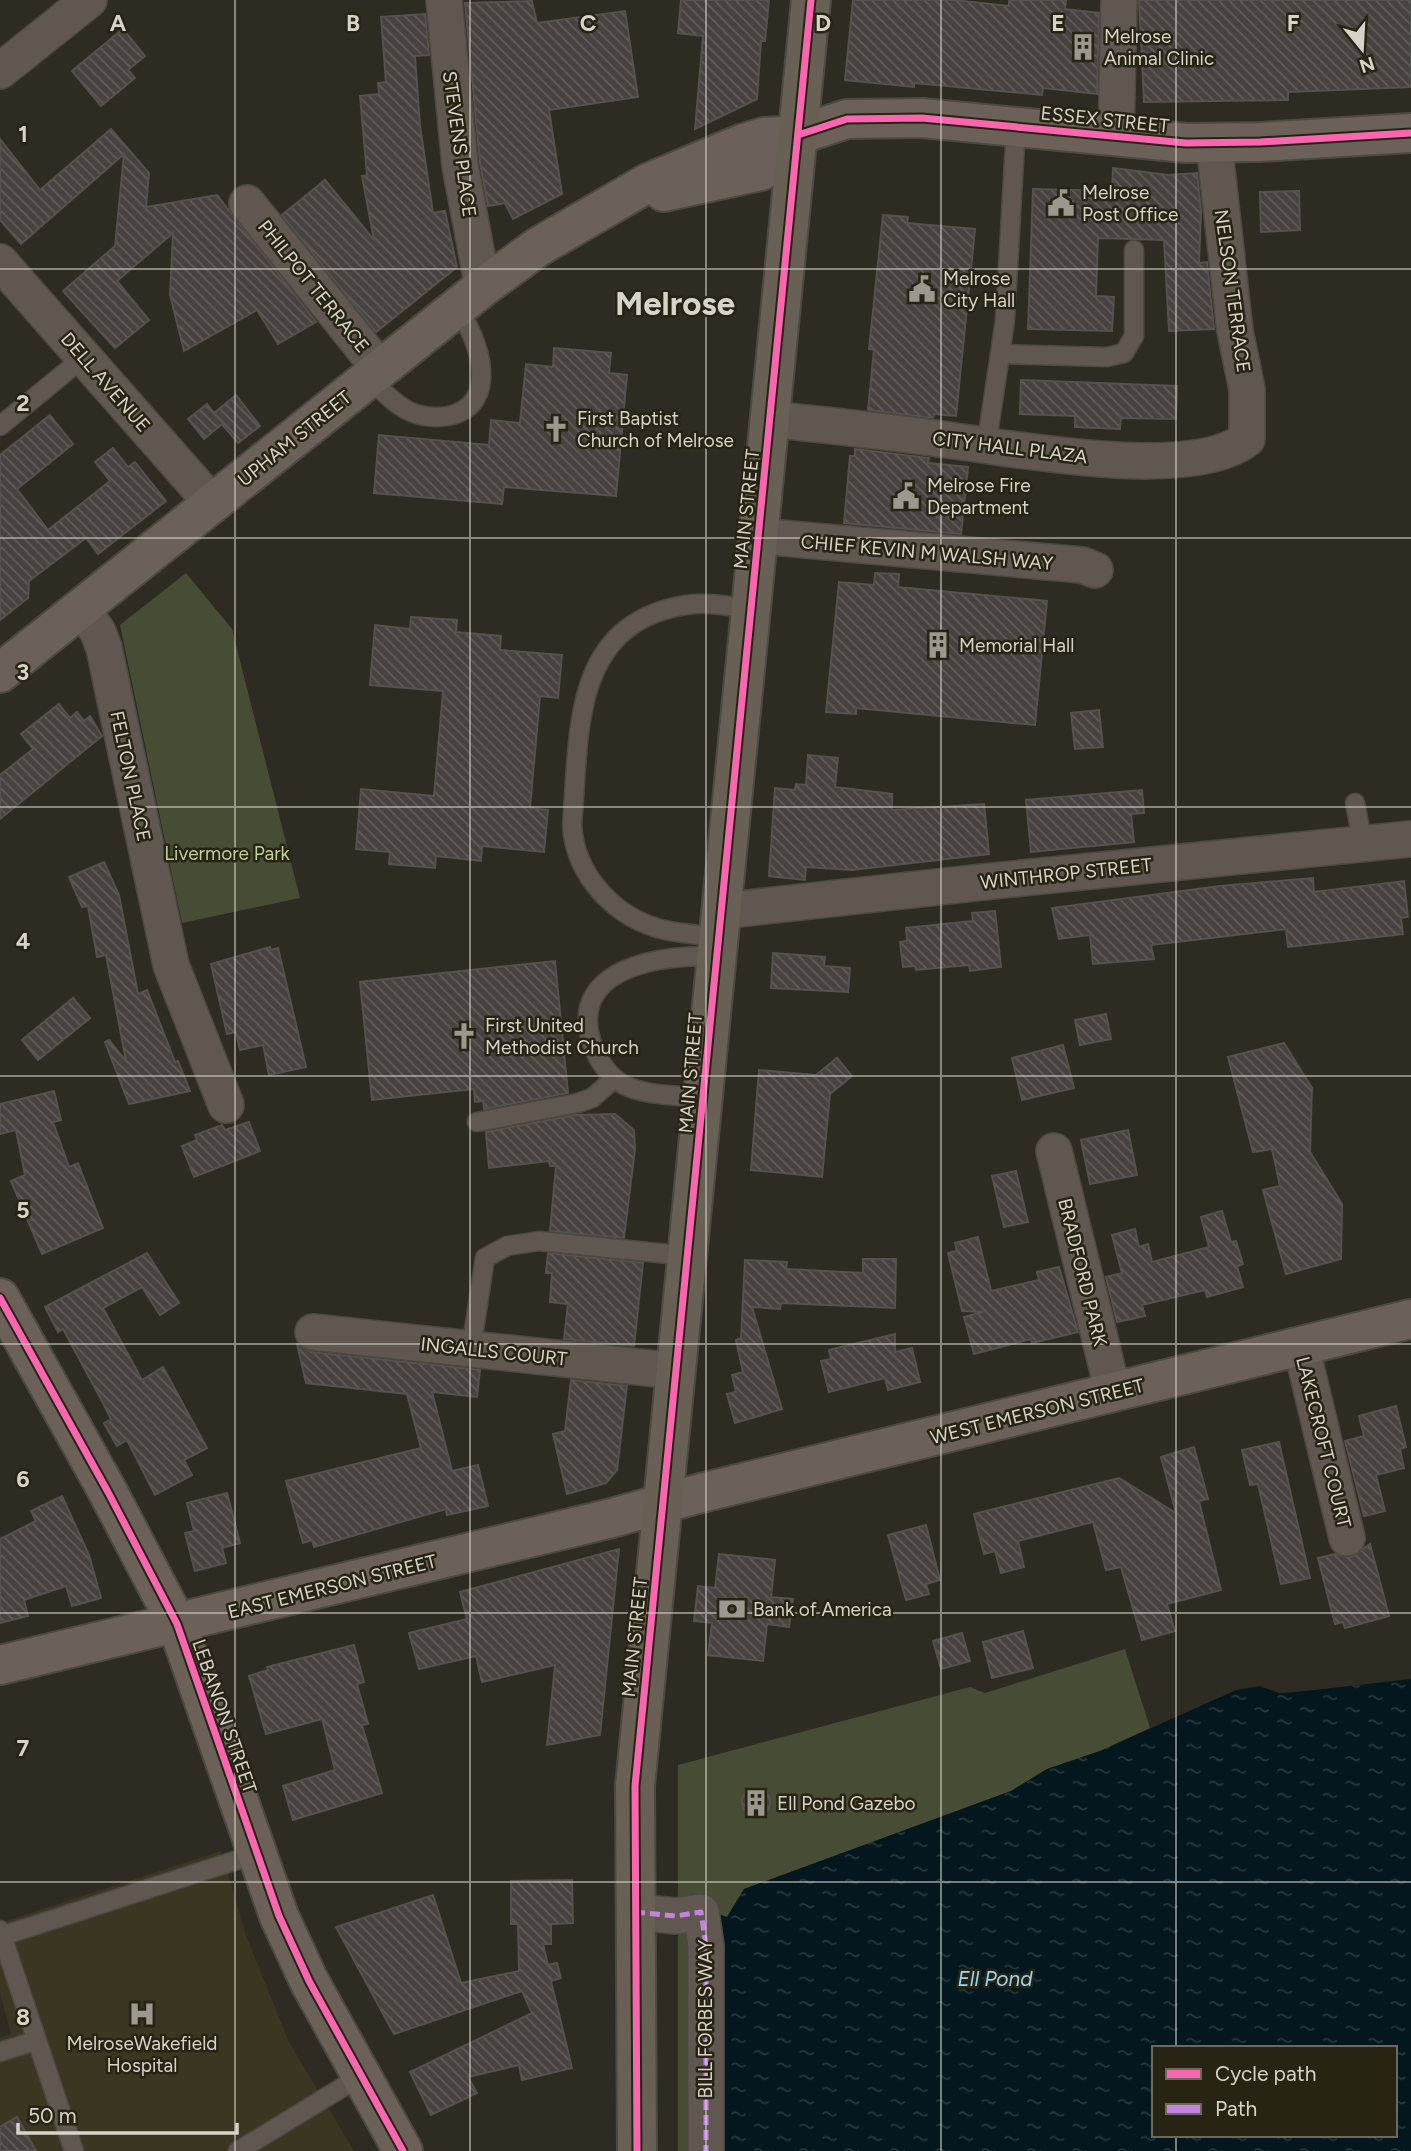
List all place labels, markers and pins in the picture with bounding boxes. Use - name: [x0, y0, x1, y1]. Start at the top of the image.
- place label: Melrose Animal Clinic: [1104, 25, 1214, 70]
- building icon: Melrose Animal Clinic: [1068, 32, 1098, 62]
- place label: Melrose Post Office: [1082, 181, 1178, 226]
- public building icon: Melrose Post Office: [1046, 188, 1076, 218]
- place label: Melrose City Hall: [943, 267, 1015, 312]
- public building icon: Melrose City Hall: [907, 274, 937, 304]
- place label: First Baptist Church of Melrose: [577, 407, 734, 452]
- church icon: First Baptist Church of Melrose: [541, 414, 571, 444]
- place label: Melrose Fire Department: [927, 474, 1031, 519]
- public building icon: Melrose Fire Department: [891, 481, 921, 511]
- building icon: Memorial Hall: [923, 630, 953, 660]
- place label: Memorial Hall: [959, 634, 1074, 657]
- place label: First United Methodist Church: [485, 1014, 639, 1059]
- church icon: First United Methodist Church: [449, 1021, 479, 1051]
- bank icon: Bank of America: [717, 1594, 747, 1624]
- place label: Bank of America: [753, 1598, 892, 1621]
- building icon: Ell Pond Gazebo: [741, 1788, 771, 1818]
- place label: Ell Pond Gazebo: [777, 1792, 916, 1815]
- hospital icon: MelroseWakefield Hospital: [127, 1999, 157, 2029]
- place label: MelroseWakefield Hospital: [67, 2032, 217, 2077]

